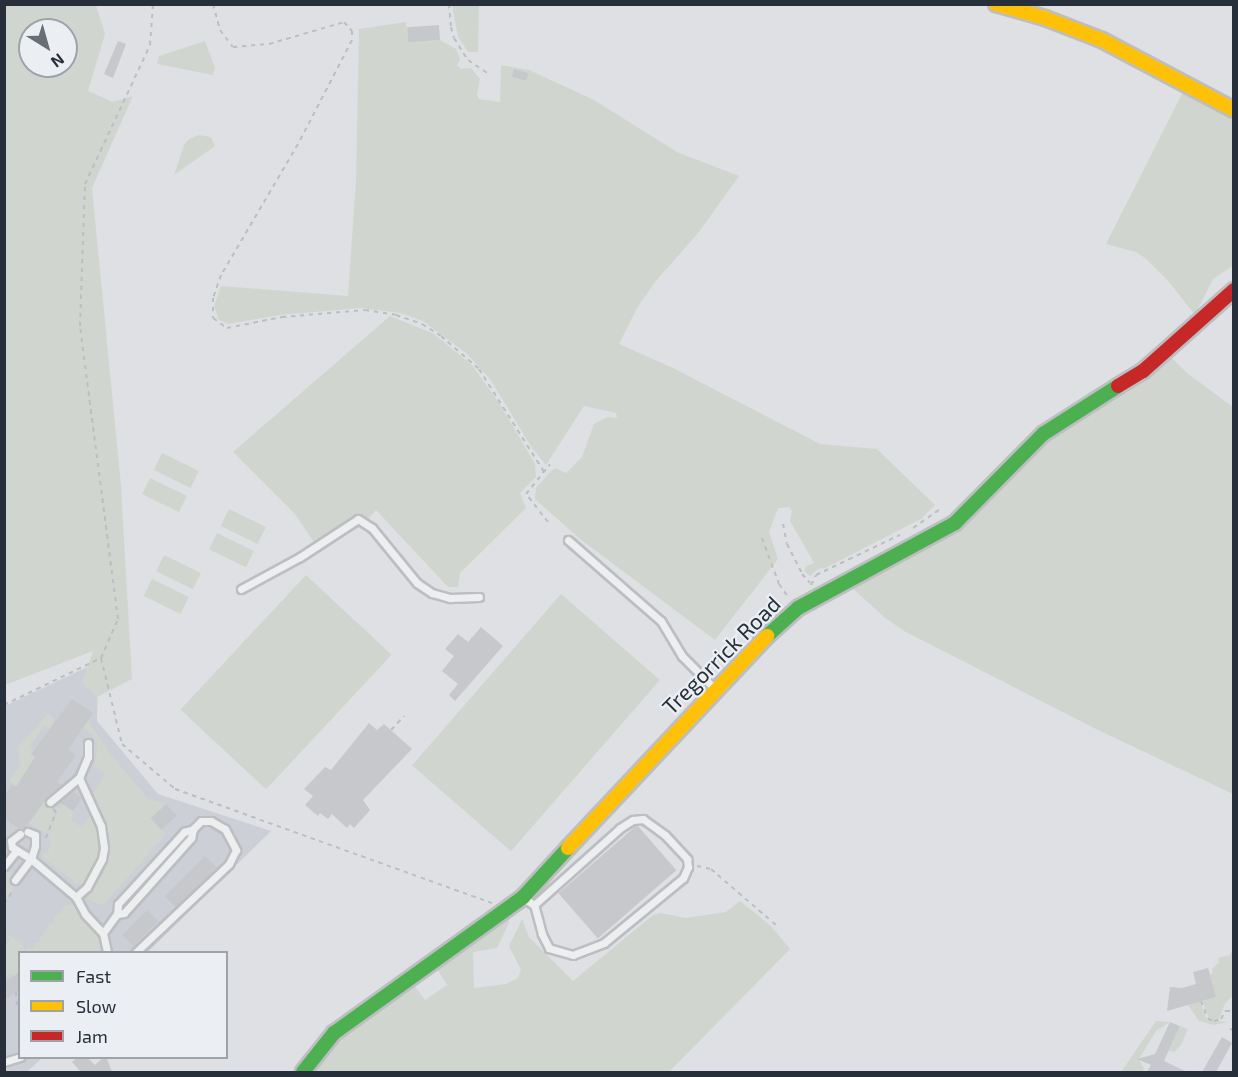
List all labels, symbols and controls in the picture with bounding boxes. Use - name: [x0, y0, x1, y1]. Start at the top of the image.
- north arrow: [18, 18, 78, 78]
- text: N: [48, 50, 68, 72]
- street label: Tregorrick Road: [656, 590, 786, 720]
- legend: [18, 951, 228, 1059]
- text: Fast: [76, 965, 111, 987]
- text: Slow: [76, 995, 116, 1017]
- text: Jam: [76, 1025, 108, 1047]

